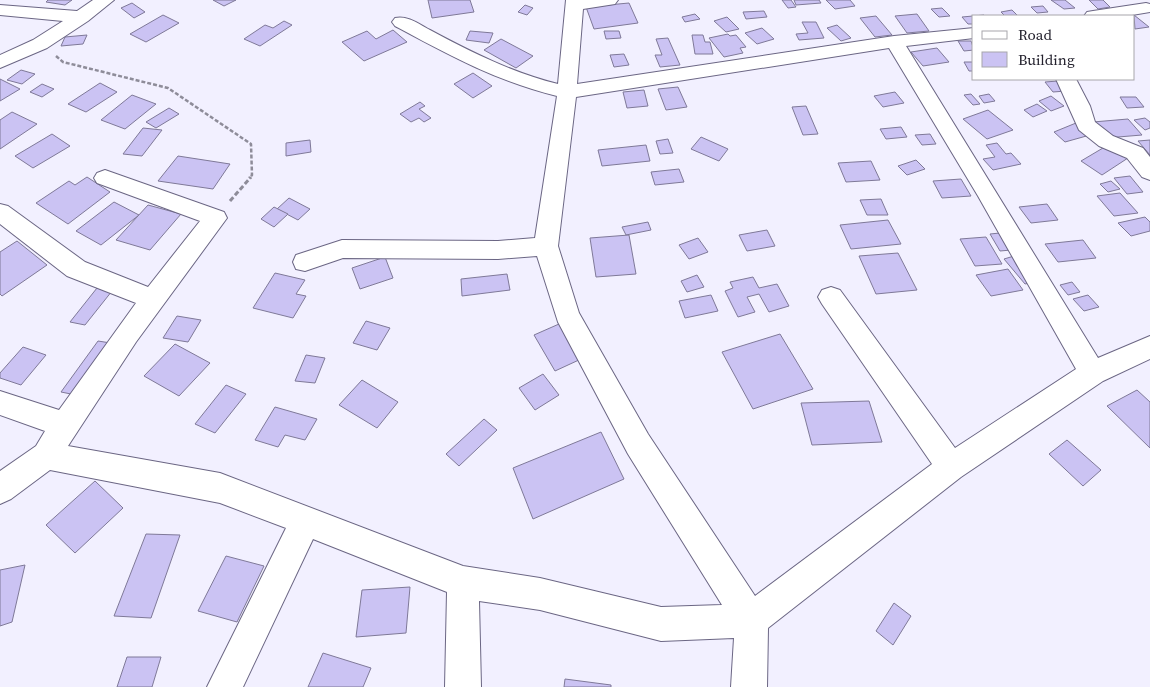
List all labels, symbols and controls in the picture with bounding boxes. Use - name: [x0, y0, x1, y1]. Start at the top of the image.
- legend: [972, 15, 1135, 80]
- text: Road: [1018, 24, 1052, 45]
- text: Building: [1018, 49, 1075, 70]

